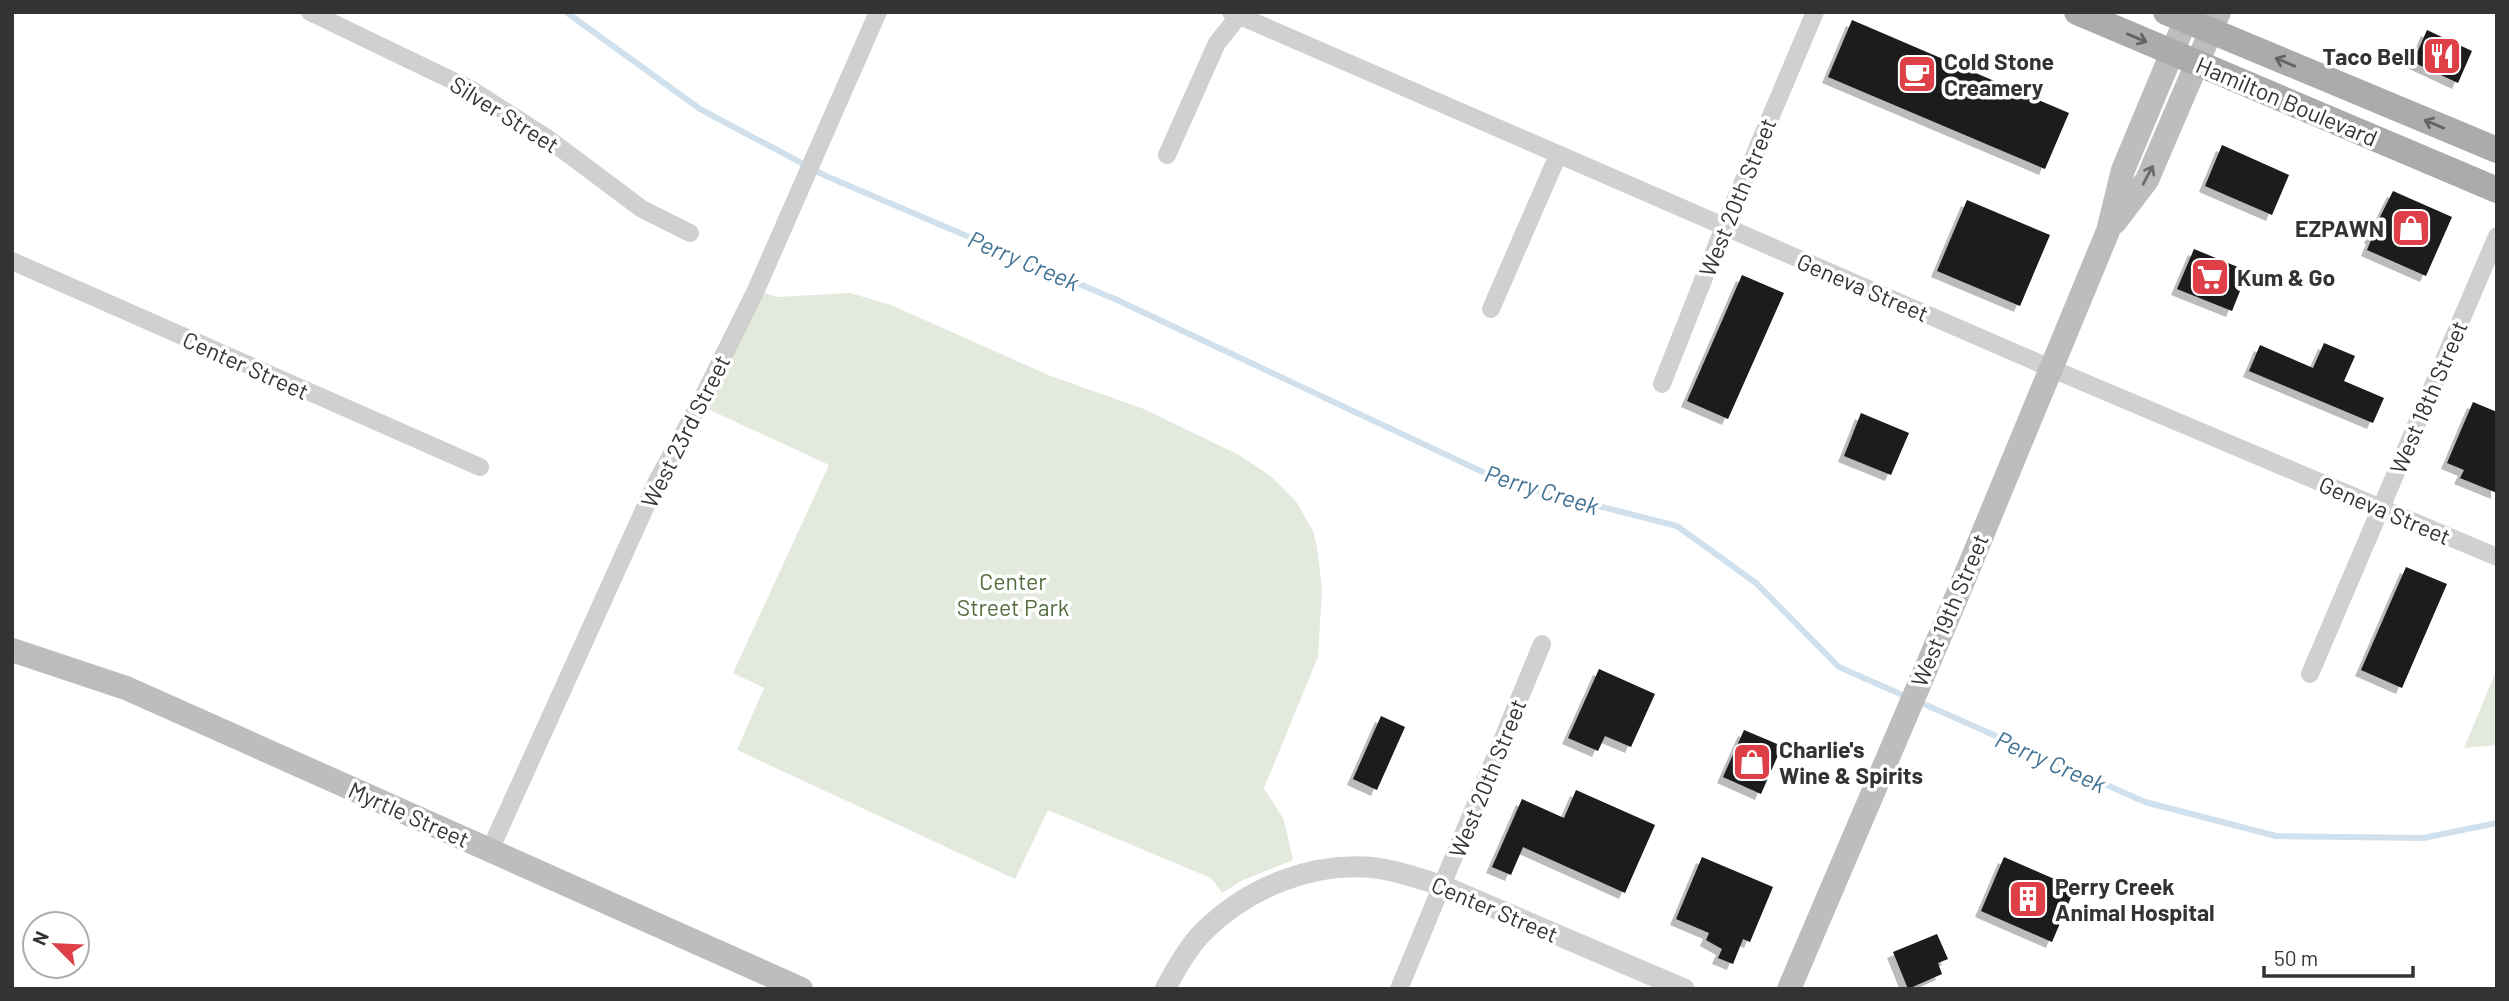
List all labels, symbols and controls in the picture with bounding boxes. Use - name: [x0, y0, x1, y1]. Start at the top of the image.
- one-way arrow: [2126, 32, 2147, 45]
- restaurant icon: Taco Bell: [2421, 35, 2463, 77]
- place label: Taco Bell: [2323, 42, 2415, 70]
- place label: Cold Stone Creamery: [1944, 47, 2054, 101]
- street label: Hamilton Boulevard: [2192, 50, 2382, 152]
- cafe icon: Cold Stone Creamery: [1896, 53, 1938, 95]
- one-way arrow: [2275, 55, 2297, 68]
- street label: Silver Street: [445, 69, 565, 159]
- street label: West 20th Street: [1692, 114, 1782, 280]
- one-way arrow: [2423, 116, 2445, 129]
- one-way arrow: [2141, 166, 2155, 186]
- shop icon: EZPAWN: [2390, 207, 2432, 249]
- place label: EZPAWN: [2295, 214, 2384, 242]
- water label: Perry Creek: [964, 224, 1084, 296]
- street label: Geneva Street: [1793, 247, 1933, 327]
- supermarket icon: Kum & Go: [2189, 256, 2231, 298]
- place label: Kum & Go: [2237, 263, 2335, 291]
- street label: West 18th Street: [2383, 316, 2473, 478]
- street label: Center Street: [179, 325, 313, 405]
- street label: West 23rd Street: [635, 350, 735, 512]
- water label: Perry Creek: [1481, 458, 1603, 520]
- street label: Geneva Street: [2315, 470, 2455, 550]
- street label: West 19th Street: [1904, 529, 1994, 691]
- park label: Center Street Park: [957, 567, 1069, 621]
- street label: West 20th Street: [1442, 695, 1532, 861]
- water label: Perry Creek: [1991, 724, 2111, 798]
- place label: Charlie's Wine & Spirits: [1779, 735, 1923, 789]
- shop icon: Charlie's Wine & Spirits: [1731, 741, 1773, 783]
- street label: Myrtle Street: [344, 775, 474, 853]
- street label: Center Street: [1428, 870, 1562, 948]
- place label: Perry Creek Animal Hospital: [2055, 872, 2215, 926]
- building icon: Perry Creek Animal Hospital: [2007, 878, 2049, 920]
- north arrow: [21, 910, 91, 980]
- text: N: [27, 927, 53, 948]
- scale bar: [2264, 934, 2413, 978]
- text: 50 m: [2274, 945, 2318, 970]

